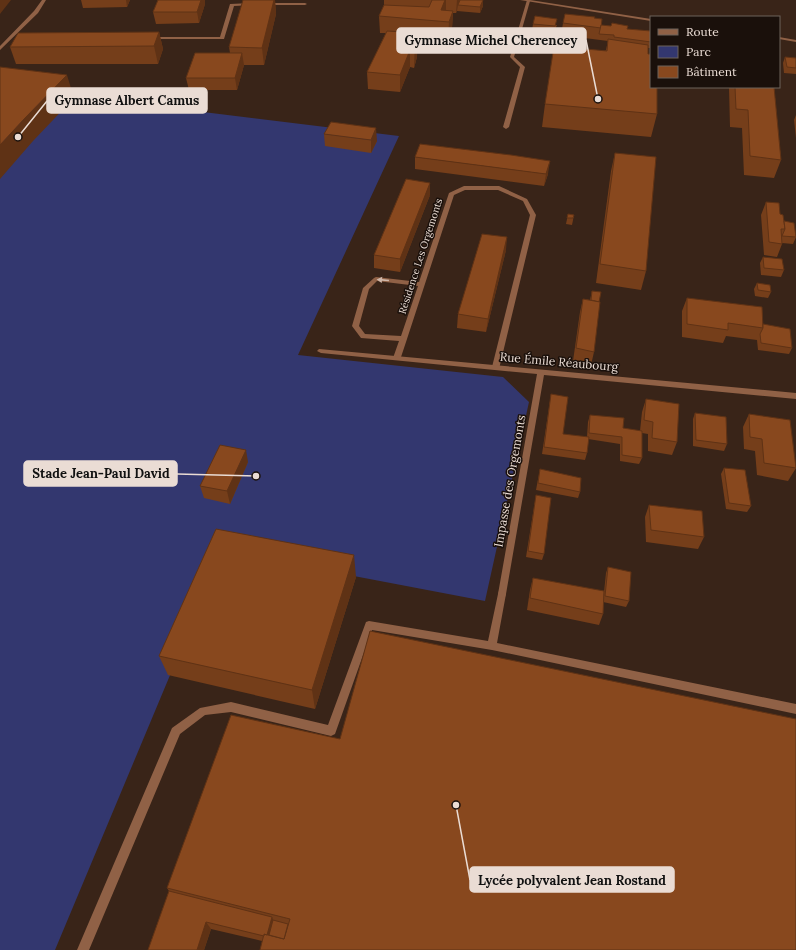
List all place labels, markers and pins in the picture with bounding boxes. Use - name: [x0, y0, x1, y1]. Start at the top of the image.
- callout: Gymnase Michel Cherencey: [397, 28, 586, 53]
- callout: Gymnase Albert Camus: [47, 88, 207, 113]
- callout: Stade Jean-Paul David: [24, 461, 177, 486]
- callout: Lycée polyvalent Jean Rostand: [470, 867, 674, 892]

